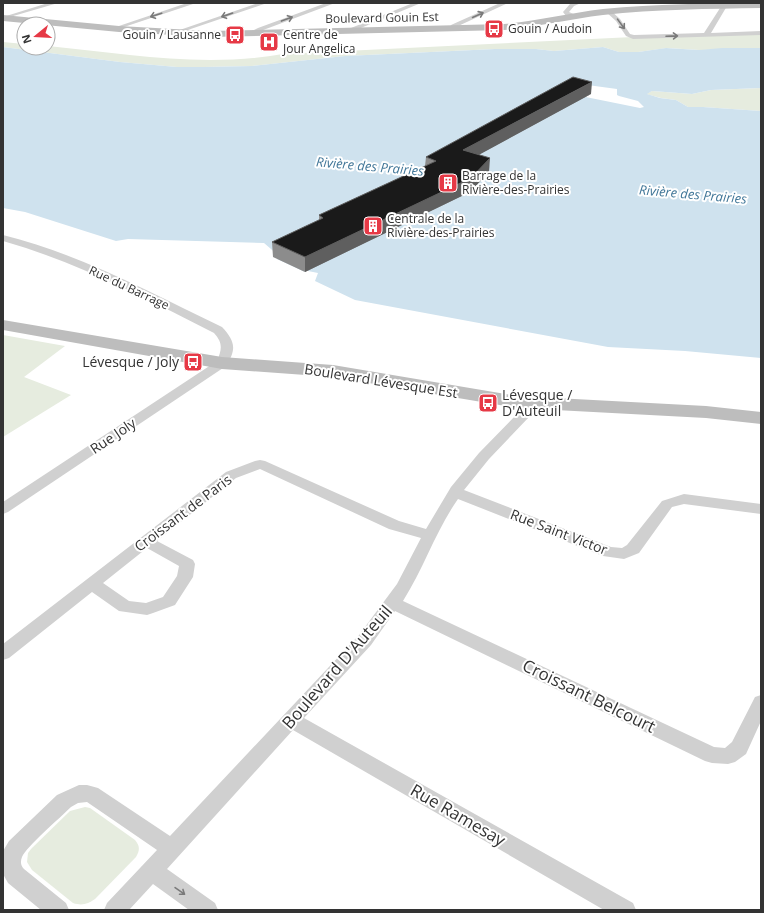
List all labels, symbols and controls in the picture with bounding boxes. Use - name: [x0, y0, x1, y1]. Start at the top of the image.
- street label: Boulevard Gouin Est: [325, 8, 439, 27]
- one-way arrow: [150, 11, 162, 19]
- one-way arrow: [471, 11, 483, 18]
- one-way arrow: [221, 12, 233, 20]
- one-way arrow: [281, 15, 294, 22]
- north arrow: [16, 16, 56, 56]
- bus stop icon: Gouin / Audoin: [483, 18, 505, 40]
- one-way arrow: [617, 19, 625, 30]
- place label: Gouin / Audoin: [508, 20, 592, 37]
- bus stop icon: Gouin / Lausanne: [224, 24, 246, 46]
- place label: Gouin / Lausanne: [123, 26, 221, 43]
- place label: Centre de Jour Angelica: [282, 26, 356, 57]
- hospital icon: Centre de Jour Angelica: [258, 31, 280, 53]
- text: N: [17, 33, 35, 46]
- one-way arrow: [665, 33, 678, 40]
- water label: Rivière des Prairies: [315, 152, 425, 180]
- place label: Barrage de la Rivière-des-Prairies: [462, 167, 570, 198]
- building icon: Barrage de la Rivière-des-Prairies: [437, 172, 459, 194]
- water label: Rivière des Prairies: [638, 180, 748, 208]
- place label: Centrale de la Rivière-des-Prairies: [387, 210, 495, 241]
- building icon: Centrale de la Rivière-des-Prairies: [362, 215, 384, 237]
- street label: Rue du Barrage: [86, 262, 172, 314]
- bus stop icon: Lévesque / Joly: [182, 351, 204, 373]
- place label: Lévesque / Joly: [82, 352, 180, 371]
- street label: Boulevard Lévesque Est: [303, 359, 459, 402]
- place label: Lévesque / D'Auteuil: [502, 385, 572, 420]
- bus stop icon: Lévesque / D'Auteuil: [477, 392, 499, 414]
- street label: Rue Joly: [86, 413, 140, 458]
- street label: Croissant de Paris: [130, 470, 235, 555]
- street label: Rue Saint Victor: [508, 504, 611, 559]
- street label: Boulevard D'Auteuil: [276, 600, 397, 733]
- street label: Croissant Belcourt: [519, 653, 660, 738]
- street label: Rue Ramesay: [407, 778, 510, 851]
- one-way arrow: [174, 886, 185, 895]

